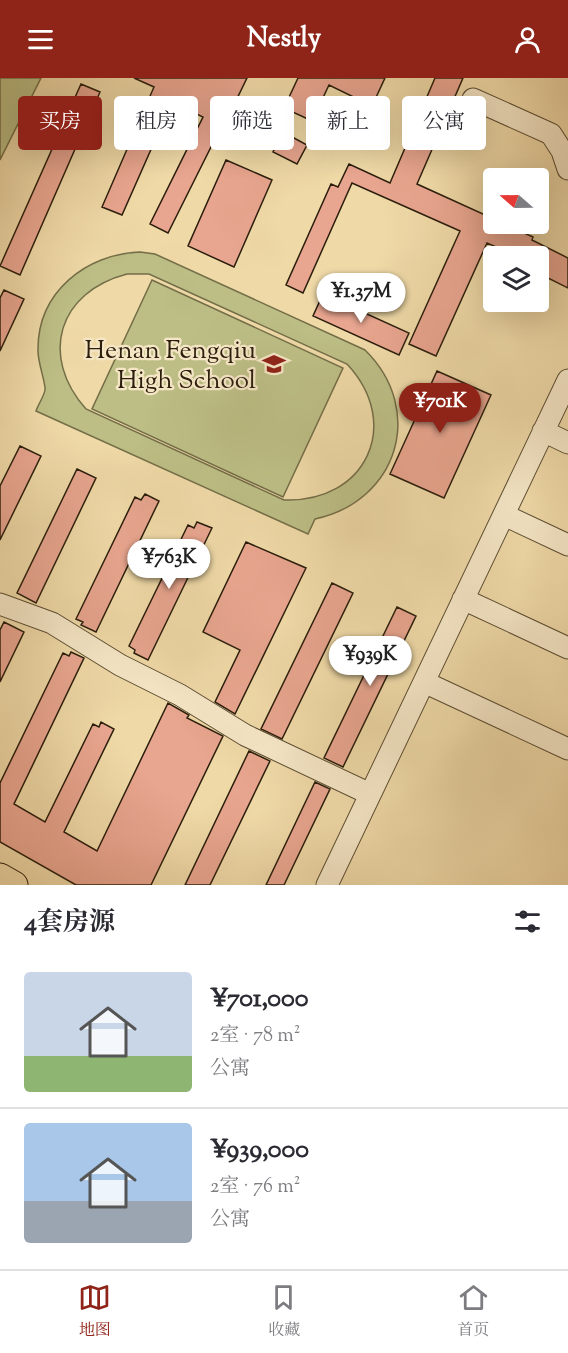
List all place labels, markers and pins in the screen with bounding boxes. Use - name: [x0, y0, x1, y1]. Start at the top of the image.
- pin: ¥1.37M: [312, 273, 410, 324]
- place label: Henan Fengqiu High School: [85, 333, 256, 400]
- school or university icon: Henan Fengqiu High School: [261, 351, 287, 377]
- pin: ¥701K: [398, 383, 482, 434]
- pin: ¥763K: [127, 539, 211, 590]
- pin: ¥939K: [328, 636, 412, 687]

